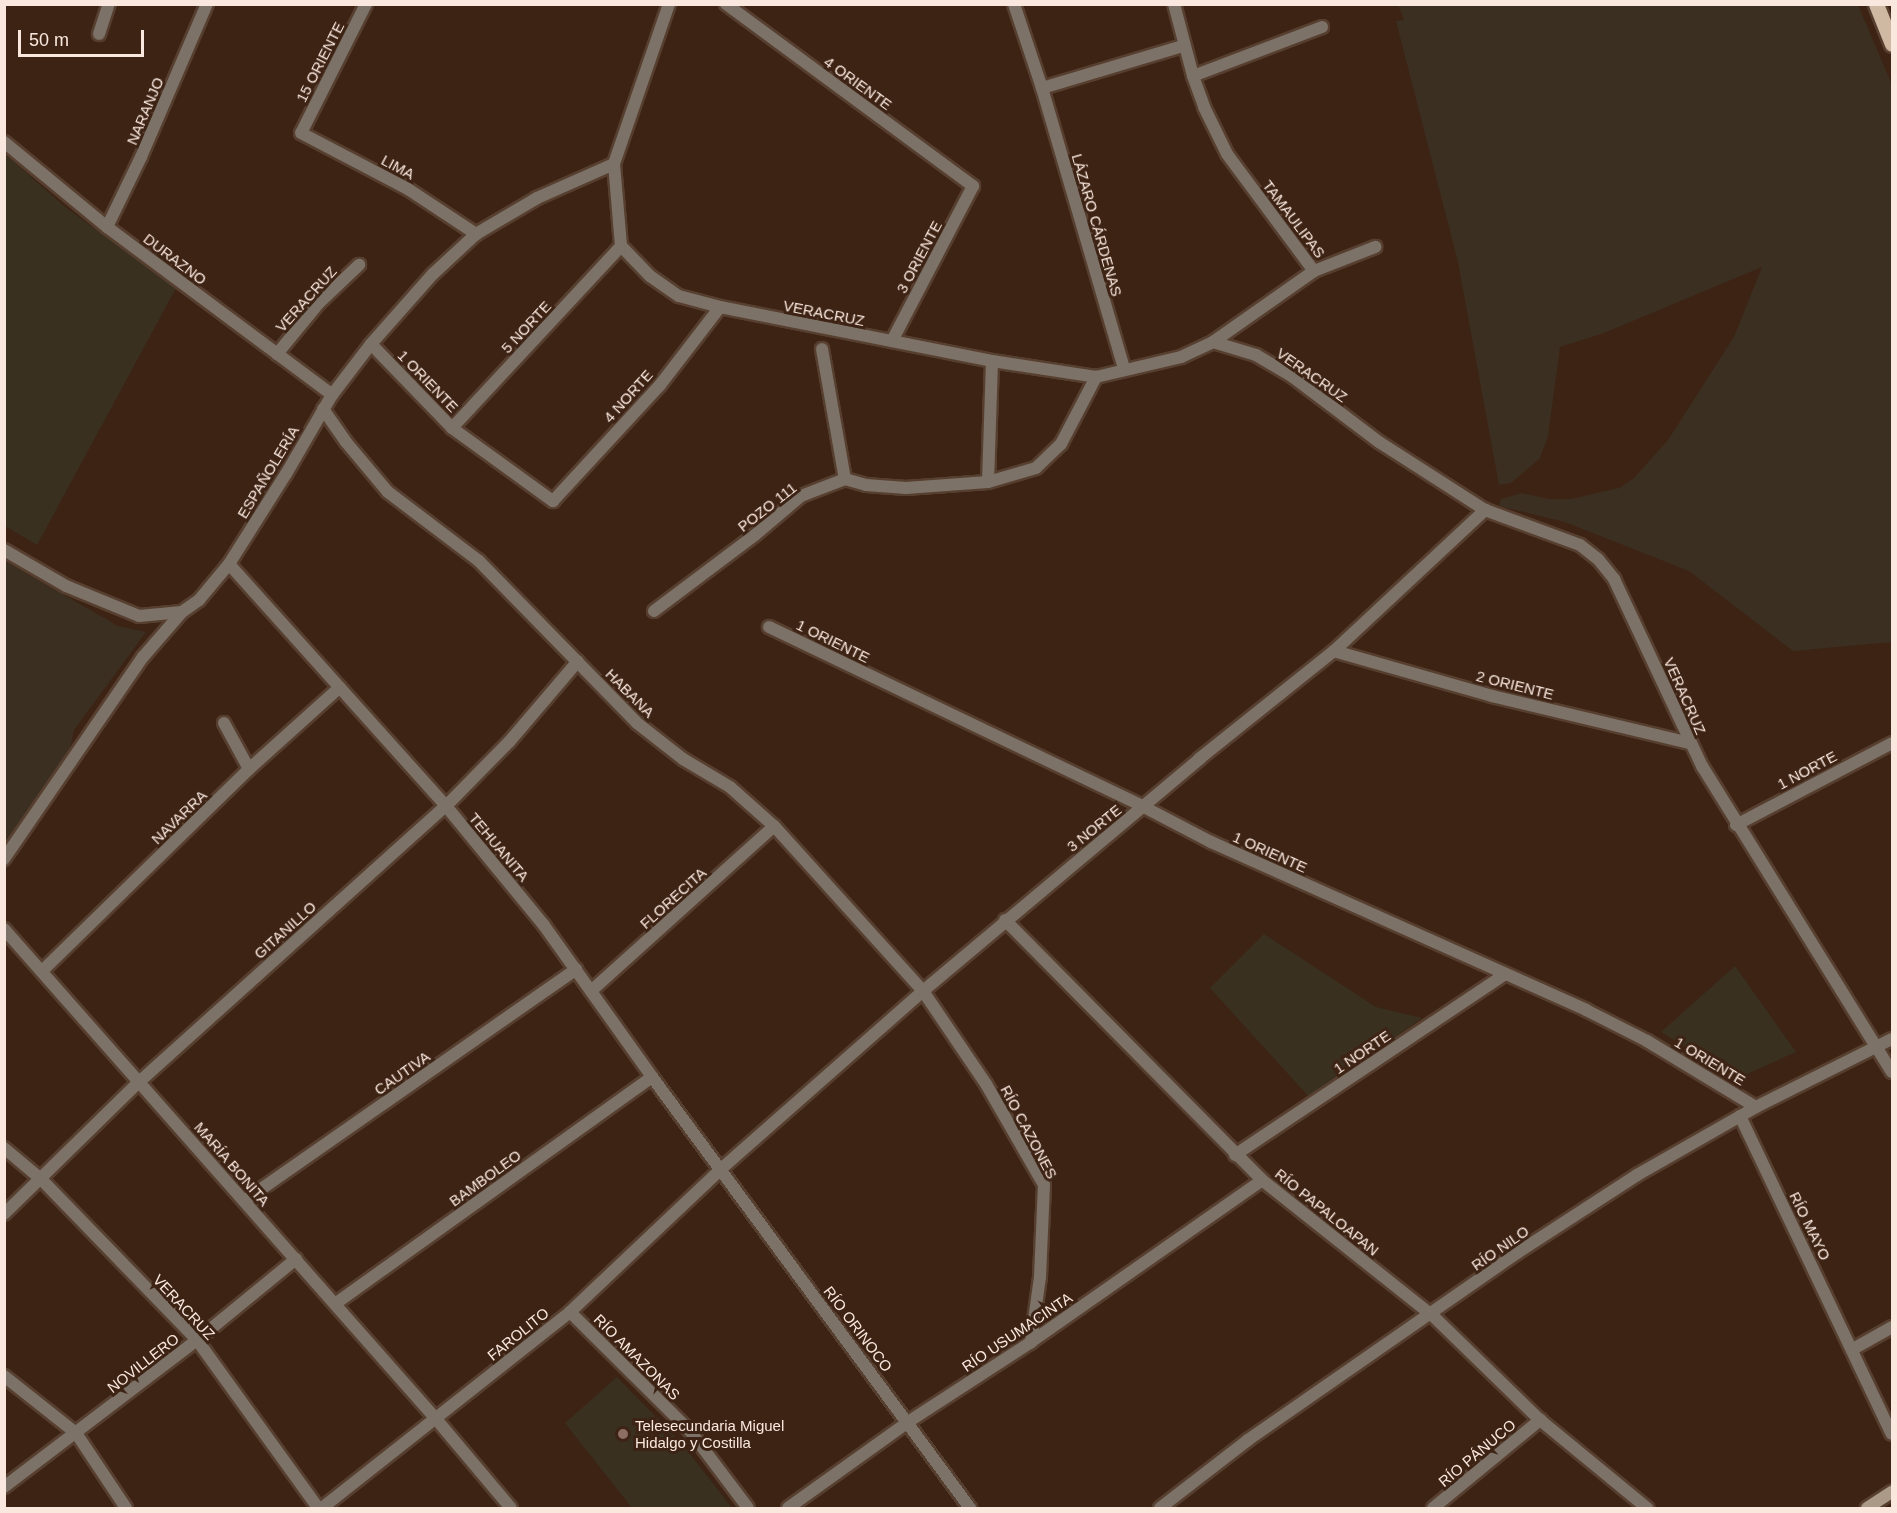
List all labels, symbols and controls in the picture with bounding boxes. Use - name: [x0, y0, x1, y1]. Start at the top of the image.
- scale bar: [21, 18, 147, 56]
- street label: 15 ORIENTE: [292, 19, 348, 105]
- text: 50 m: [29, 30, 69, 50]
- street label: 4 ORIENTE: [821, 52, 895, 114]
- street label: NARANJO: [123, 74, 167, 148]
- street label: LIMA: [378, 151, 418, 183]
- street label: LÁZARO CÁRDENAS: [1068, 152, 1126, 298]
- street label: TAMAULIPAS: [1259, 177, 1329, 261]
- street label: 3 ORIENTE: [892, 218, 946, 296]
- street label: DURAZNO: [140, 229, 210, 289]
- street label: VERACRUZ: [272, 262, 340, 336]
- street label: VERACRUZ: [782, 296, 866, 330]
- street label: 5 NORTE: [497, 297, 555, 357]
- street label: VERACRUZ: [1273, 344, 1351, 406]
- street label: 1 ORIENTE: [394, 346, 462, 416]
- street label: 4 NORTE: [600, 366, 656, 426]
- street label: ESPAÑOLERÍA: [233, 422, 303, 522]
- street label: POZO 111: [734, 479, 800, 535]
- street label: 1 ORIENTE: [793, 616, 873, 666]
- street label: VERACRUZ: [1660, 655, 1710, 737]
- street label: HABANA: [602, 665, 658, 721]
- street label: 2 ORIENTE: [1474, 667, 1556, 703]
- street label: 1 NORTE: [1774, 747, 1840, 793]
- street label: NAVARRA: [147, 786, 211, 848]
- street label: 3 NORTE: [1063, 801, 1125, 855]
- street label: TEHUANITA: [465, 809, 533, 885]
- street label: 1 ORIENTE: [1230, 828, 1310, 876]
- street label: FLORECITA: [636, 864, 710, 932]
- street label: GITANILLO: [250, 897, 320, 963]
- street label: 1 NORTE: [1330, 1026, 1394, 1078]
- street label: 1 ORIENTE: [1671, 1033, 1749, 1089]
- street label: CAUTIVA: [371, 1047, 433, 1099]
- street label: RÍO CAZONES: [997, 1082, 1061, 1182]
- street label: MARÍA BONITA: [190, 1118, 274, 1210]
- street label: BAMBOLEO: [446, 1146, 524, 1210]
- street label: RÍO PAPALOAPAN: [1271, 1165, 1383, 1259]
- street label: RÍO MAYO: [1786, 1189, 1834, 1263]
- street label: RÍO NILO: [1468, 1222, 1532, 1274]
- street label: VERACRUZ: [149, 1271, 219, 1343]
- street label: RÍO ORINOCO: [820, 1283, 896, 1375]
- street label: RÍO USUMACINTA: [959, 1289, 1075, 1375]
- street label: FAROLITO: [484, 1304, 552, 1364]
- street label: RÍO AMAZONAS: [590, 1310, 684, 1404]
- street label: NOVILLERO: [104, 1329, 182, 1397]
- place label: Telesecundaria Miguel Hidalgo y Costilla: [635, 1416, 784, 1451]
- street label: RÍO PÁNUCO: [1435, 1416, 1519, 1490]
- marker: Telesecundaria Miguel Hidalgo y Costilla: [616, 1427, 630, 1441]

